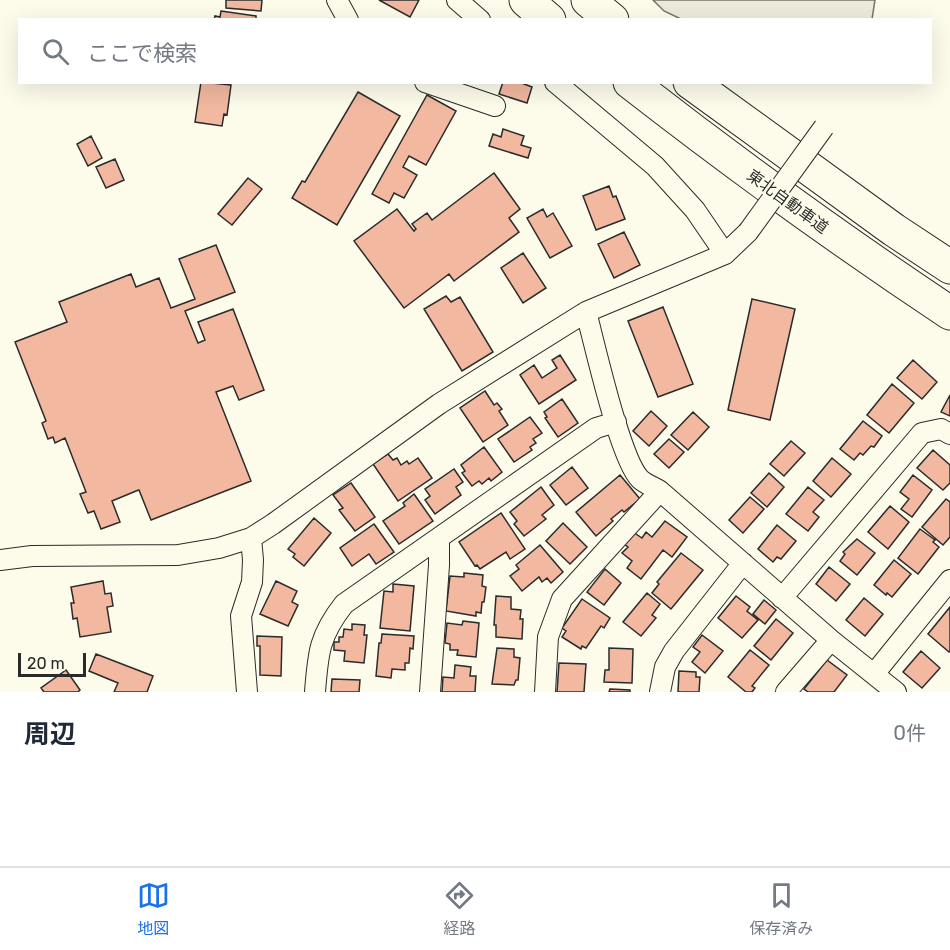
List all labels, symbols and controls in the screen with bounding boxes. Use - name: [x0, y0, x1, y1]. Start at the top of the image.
- search box: [18, 18, 932, 84]
- icon: search: [39, 35, 72, 68]
- text: ここで検索: [87, 40, 197, 67]
- street label: 東北自動車道: [743, 166, 832, 237]
- scale bar: [18, 650, 86, 678]
- text: 20 m: [27, 654, 65, 673]
- text: 周辺: [24, 719, 76, 750]
- text: 0件: [893, 721, 926, 745]
- tab: 地図: [137, 879, 170, 939]
- tab: 経路: [443, 879, 476, 939]
- tab: 保存済み: [749, 879, 813, 939]

